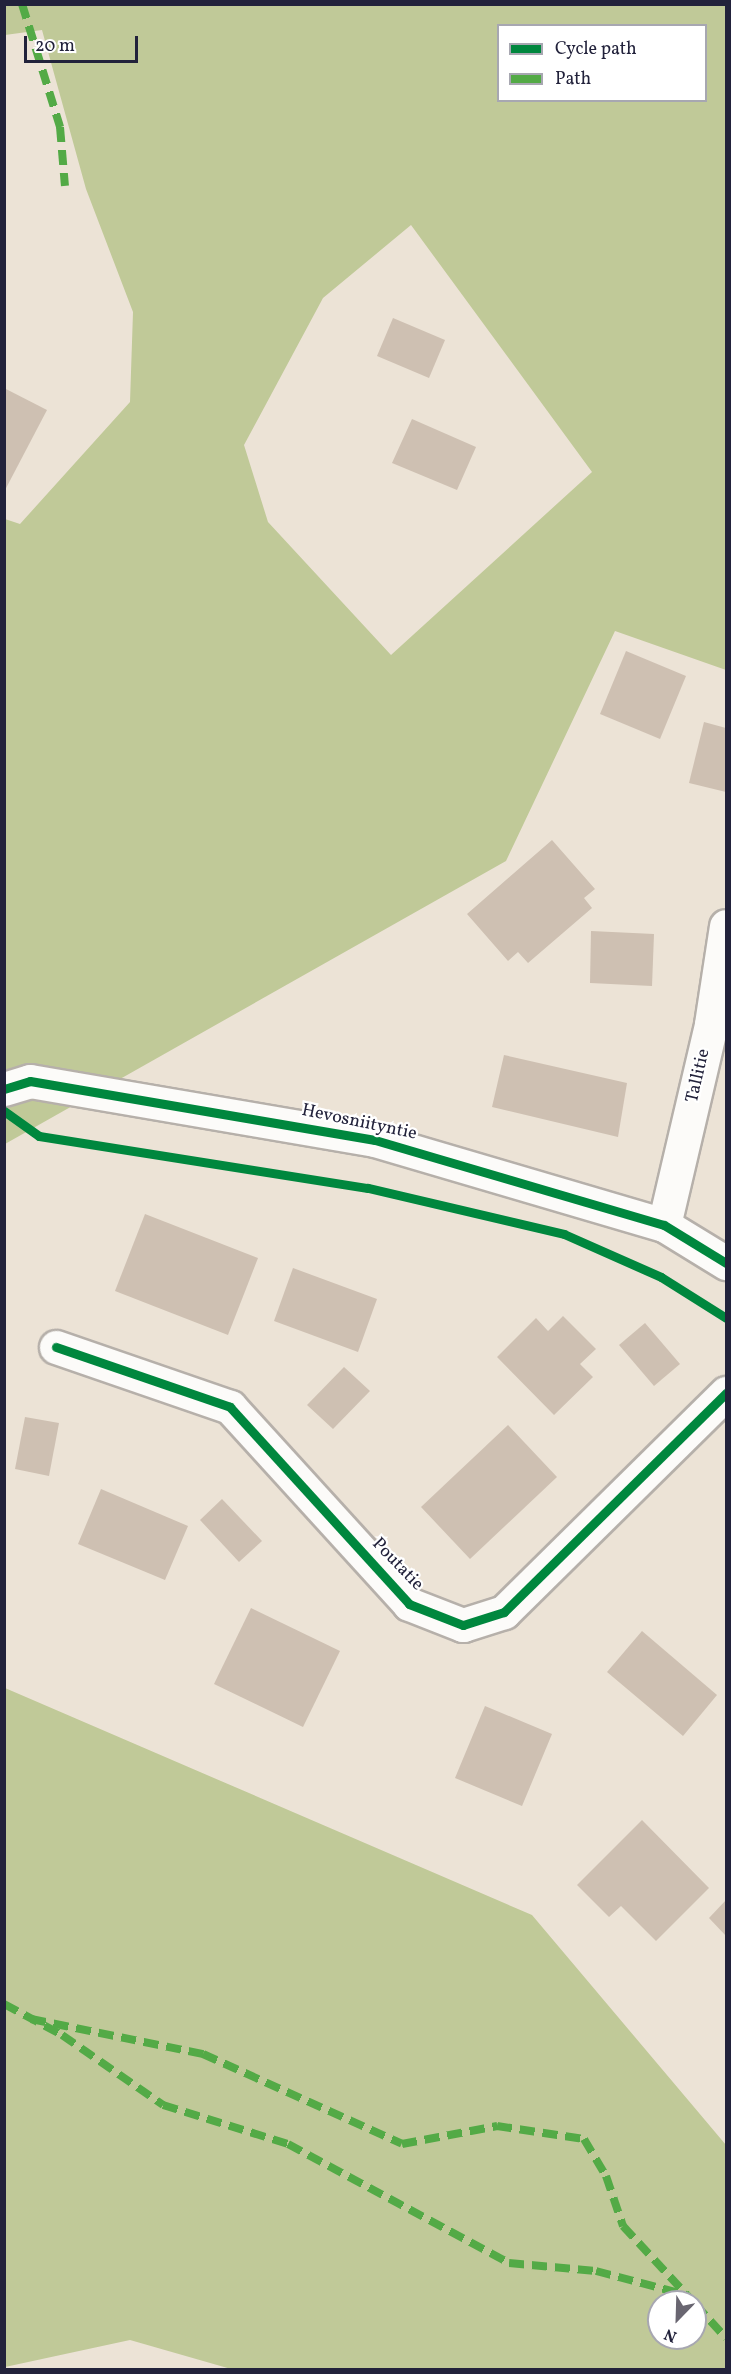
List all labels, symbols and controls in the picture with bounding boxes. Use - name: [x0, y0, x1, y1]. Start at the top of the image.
- scale bar: [27, 24, 141, 62]
- legend: [497, 24, 707, 102]
- text: 20 m: [35, 34, 75, 59]
- text: Cycle path: [555, 37, 637, 62]
- text: Path: [555, 67, 591, 92]
- street label: Tallitie: [682, 1047, 716, 1105]
- street label: Hevosniityntie: [299, 1100, 419, 1146]
- street label: Poutatie: [367, 1534, 427, 1596]
- north arrow: [647, 2290, 707, 2350]
- text: N: [661, 2322, 680, 2347]

